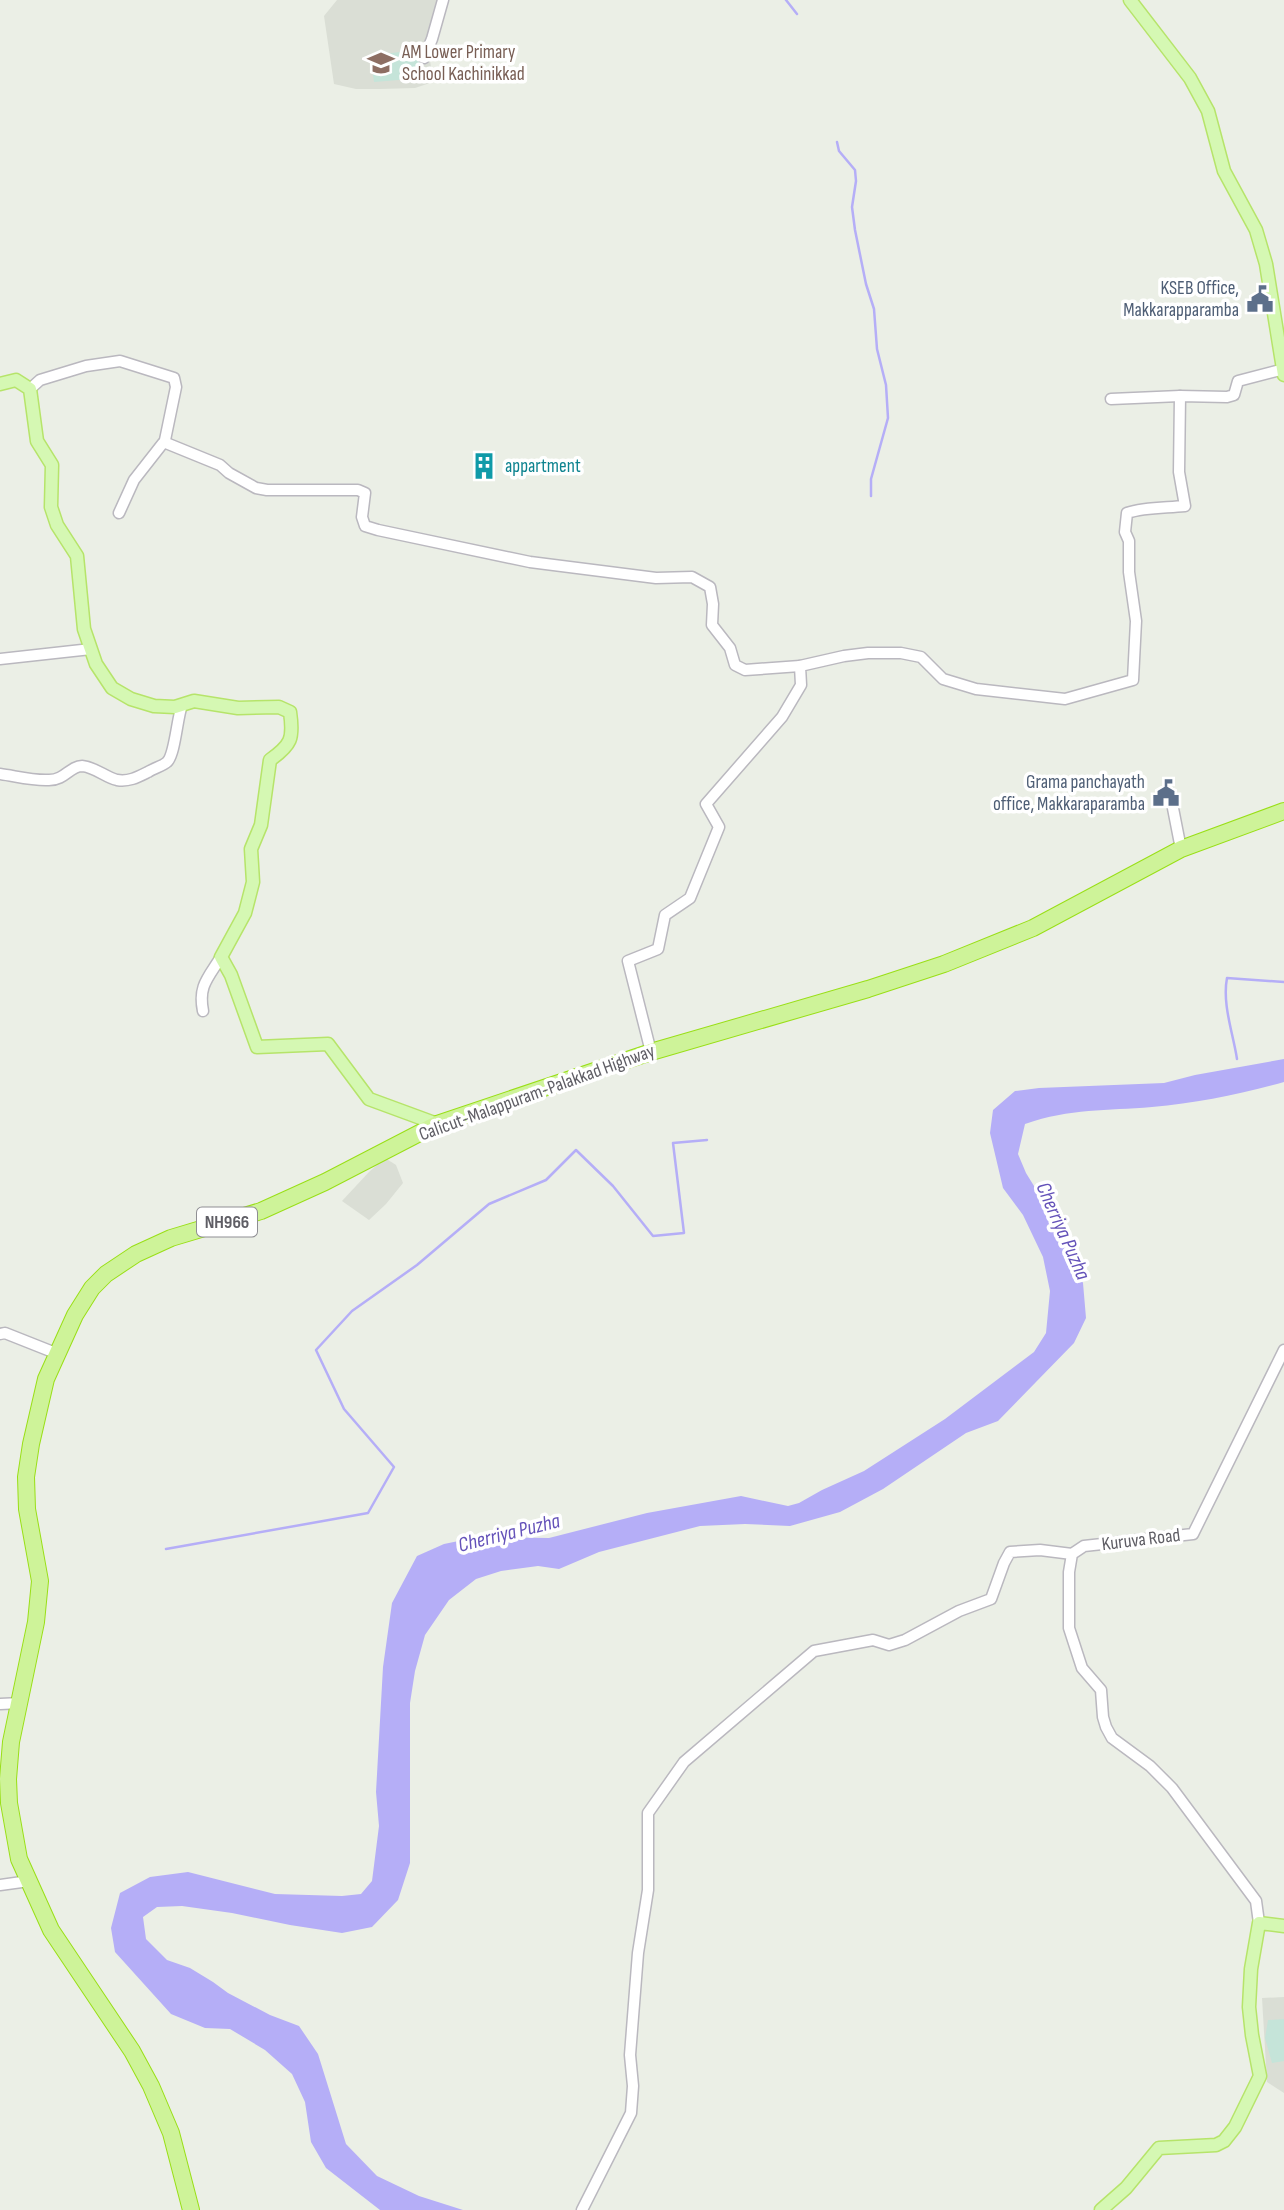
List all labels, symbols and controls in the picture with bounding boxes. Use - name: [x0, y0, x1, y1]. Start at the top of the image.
- place label: AM Lower Primary School Kachinikkad: [401, 41, 525, 86]
- school or university icon: AM Lower Primary School Kachinikkad: [366, 48, 396, 78]
- place label: KSEB Office, Makkarapparamba: [1123, 277, 1239, 322]
- public building icon: KSEB Office, Makkarapparamba: [1245, 284, 1275, 314]
- building icon: appartment: [469, 451, 499, 481]
- place label: appartment: [505, 455, 581, 478]
- place label: Grama panchayath office, Makkaraparamba: [993, 771, 1145, 816]
- public building icon: Grama panchayath office, Makkaraparamba: [1151, 778, 1181, 808]
- street label: Calicut-Malappuram-Palakkad Highway: [416, 1039, 659, 1146]
- water label: Cherriya Puzha: [1030, 1178, 1096, 1284]
- road number: NH966: [197, 1208, 257, 1237]
- water label: Cherriya Puzha: [455, 1508, 563, 1558]
- street label: Kuruva Road: [1101, 1524, 1181, 1556]

